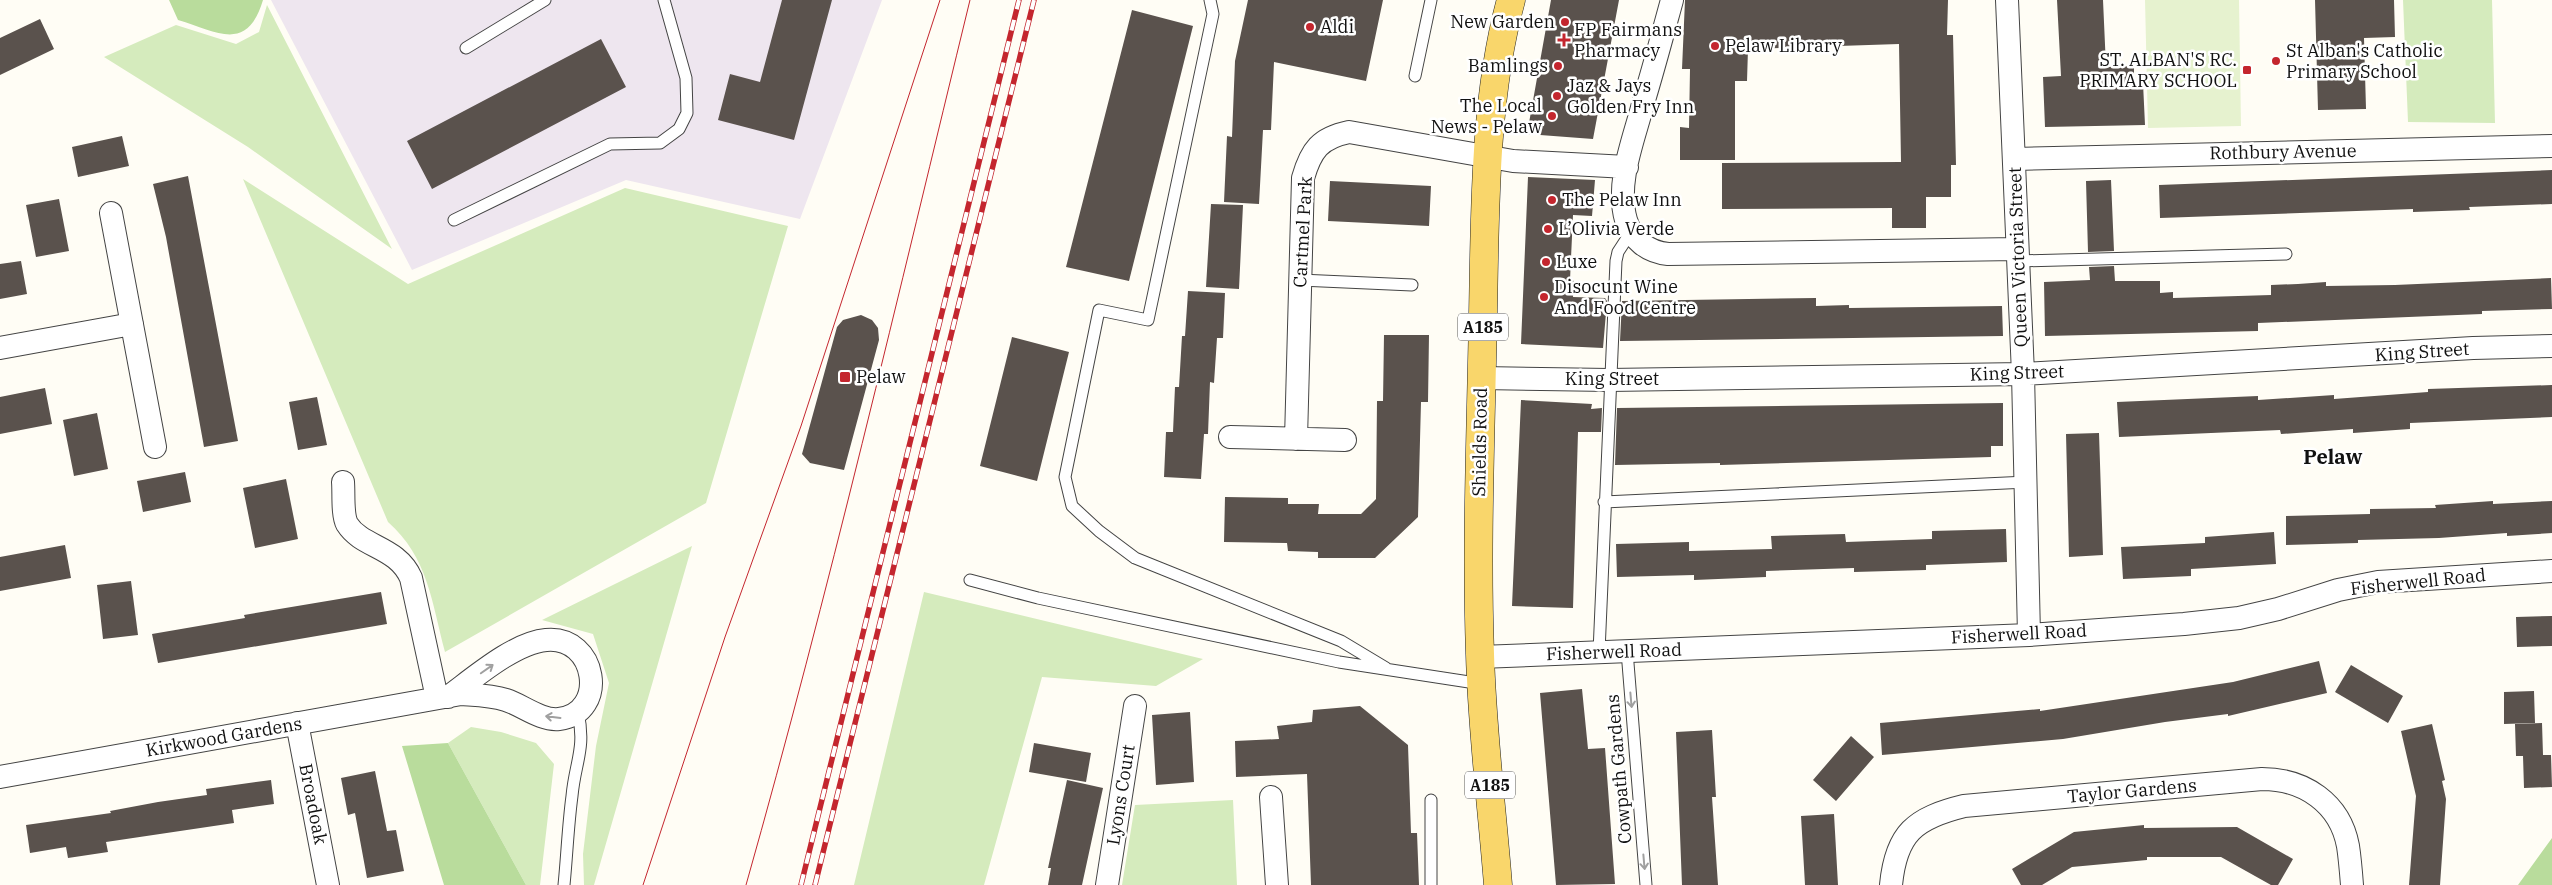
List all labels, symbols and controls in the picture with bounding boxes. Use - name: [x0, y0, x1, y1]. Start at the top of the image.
- place label: New Garden: [1450, 10, 1555, 33]
- place label: Aldi: [1320, 15, 1355, 38]
- marker: New Garden: [1559, 16, 1571, 28]
- place label: FP Fairmans Pharmacy: [1574, 18, 1682, 62]
- marker: Aldi: [1304, 21, 1316, 33]
- marker: FP Fairmans Pharmacy: [1558, 34, 1570, 46]
- place label: Pelaw Library: [1725, 34, 1842, 57]
- place label: St Alban's Catholic Primary School: [2286, 39, 2443, 83]
- marker: Pelaw Library: [1709, 40, 1721, 52]
- place label: ST. ALBAN'S RC. PRIMARY SCHOOL: [2079, 48, 2237, 92]
- place label: Bamlings: [1468, 54, 1548, 77]
- marker: St Alban's Catholic Primary School: [2270, 55, 2282, 67]
- marker: Bamlings: [1552, 60, 1564, 72]
- marker: ST. ALBAN'S RC. PRIMARY SCHOOL: [2241, 64, 2253, 76]
- place label: Jaz & Jays Golden Fry Inn: [1567, 74, 1694, 118]
- marker: Jaz & Jays Golden Fry Inn: [1551, 90, 1563, 102]
- place label: The Local News - Pelaw: [1431, 94, 1542, 138]
- marker: The Local News - Pelaw: [1546, 110, 1558, 122]
- street label: Rothbury Avenue: [2209, 139, 2357, 164]
- street label: Queen Victoria Street: [2003, 167, 2032, 348]
- street label: Cartmel Park: [1288, 175, 1317, 288]
- place label: The Pelaw Inn: [1562, 188, 1682, 211]
- marker: The Pelaw Inn: [1546, 194, 1558, 206]
- place label: L’Olivia Verde: [1558, 217, 1674, 240]
- marker: L’Olivia Verde: [1542, 223, 1554, 235]
- place label: Luxe: [1556, 250, 1597, 273]
- marker: Luxe: [1540, 256, 1552, 268]
- place label: Disocunt Wine And Food Centre: [1554, 275, 1696, 319]
- marker: Disocunt Wine And Food Centre: [1538, 291, 1550, 303]
- road number: A185: [1458, 314, 1508, 341]
- street label: King Street: [2374, 337, 2470, 366]
- street label: King Street: [1969, 359, 2065, 386]
- place label: Pelaw: [856, 365, 906, 388]
- street label: King Street: [1565, 367, 1659, 390]
- marker: Pelaw: [838, 370, 852, 384]
- street label: Shields Road: [1467, 387, 1492, 497]
- district label: Pelaw: [2303, 443, 2363, 470]
- street label: Fisherwell Road: [2349, 563, 2487, 600]
- street label: Fisherwell Road: [1950, 618, 2088, 649]
- street label: Fisherwell Road: [1546, 638, 1682, 665]
- one-way arrow: [480, 663, 494, 674]
- one-way arrow: [1626, 691, 1636, 707]
- street label: Cowpath Gardens: [1601, 693, 1636, 845]
- street label: Kirkwood Gardens: [144, 711, 304, 762]
- one-way arrow: [545, 712, 561, 722]
- street label: Lyons Court: [1101, 743, 1140, 847]
- street label: Broadoak: [294, 762, 333, 847]
- road number: A185: [1465, 772, 1515, 798]
- street label: Taylor Gardens: [2066, 773, 2198, 808]
- one-way arrow: [1639, 853, 1648, 869]

